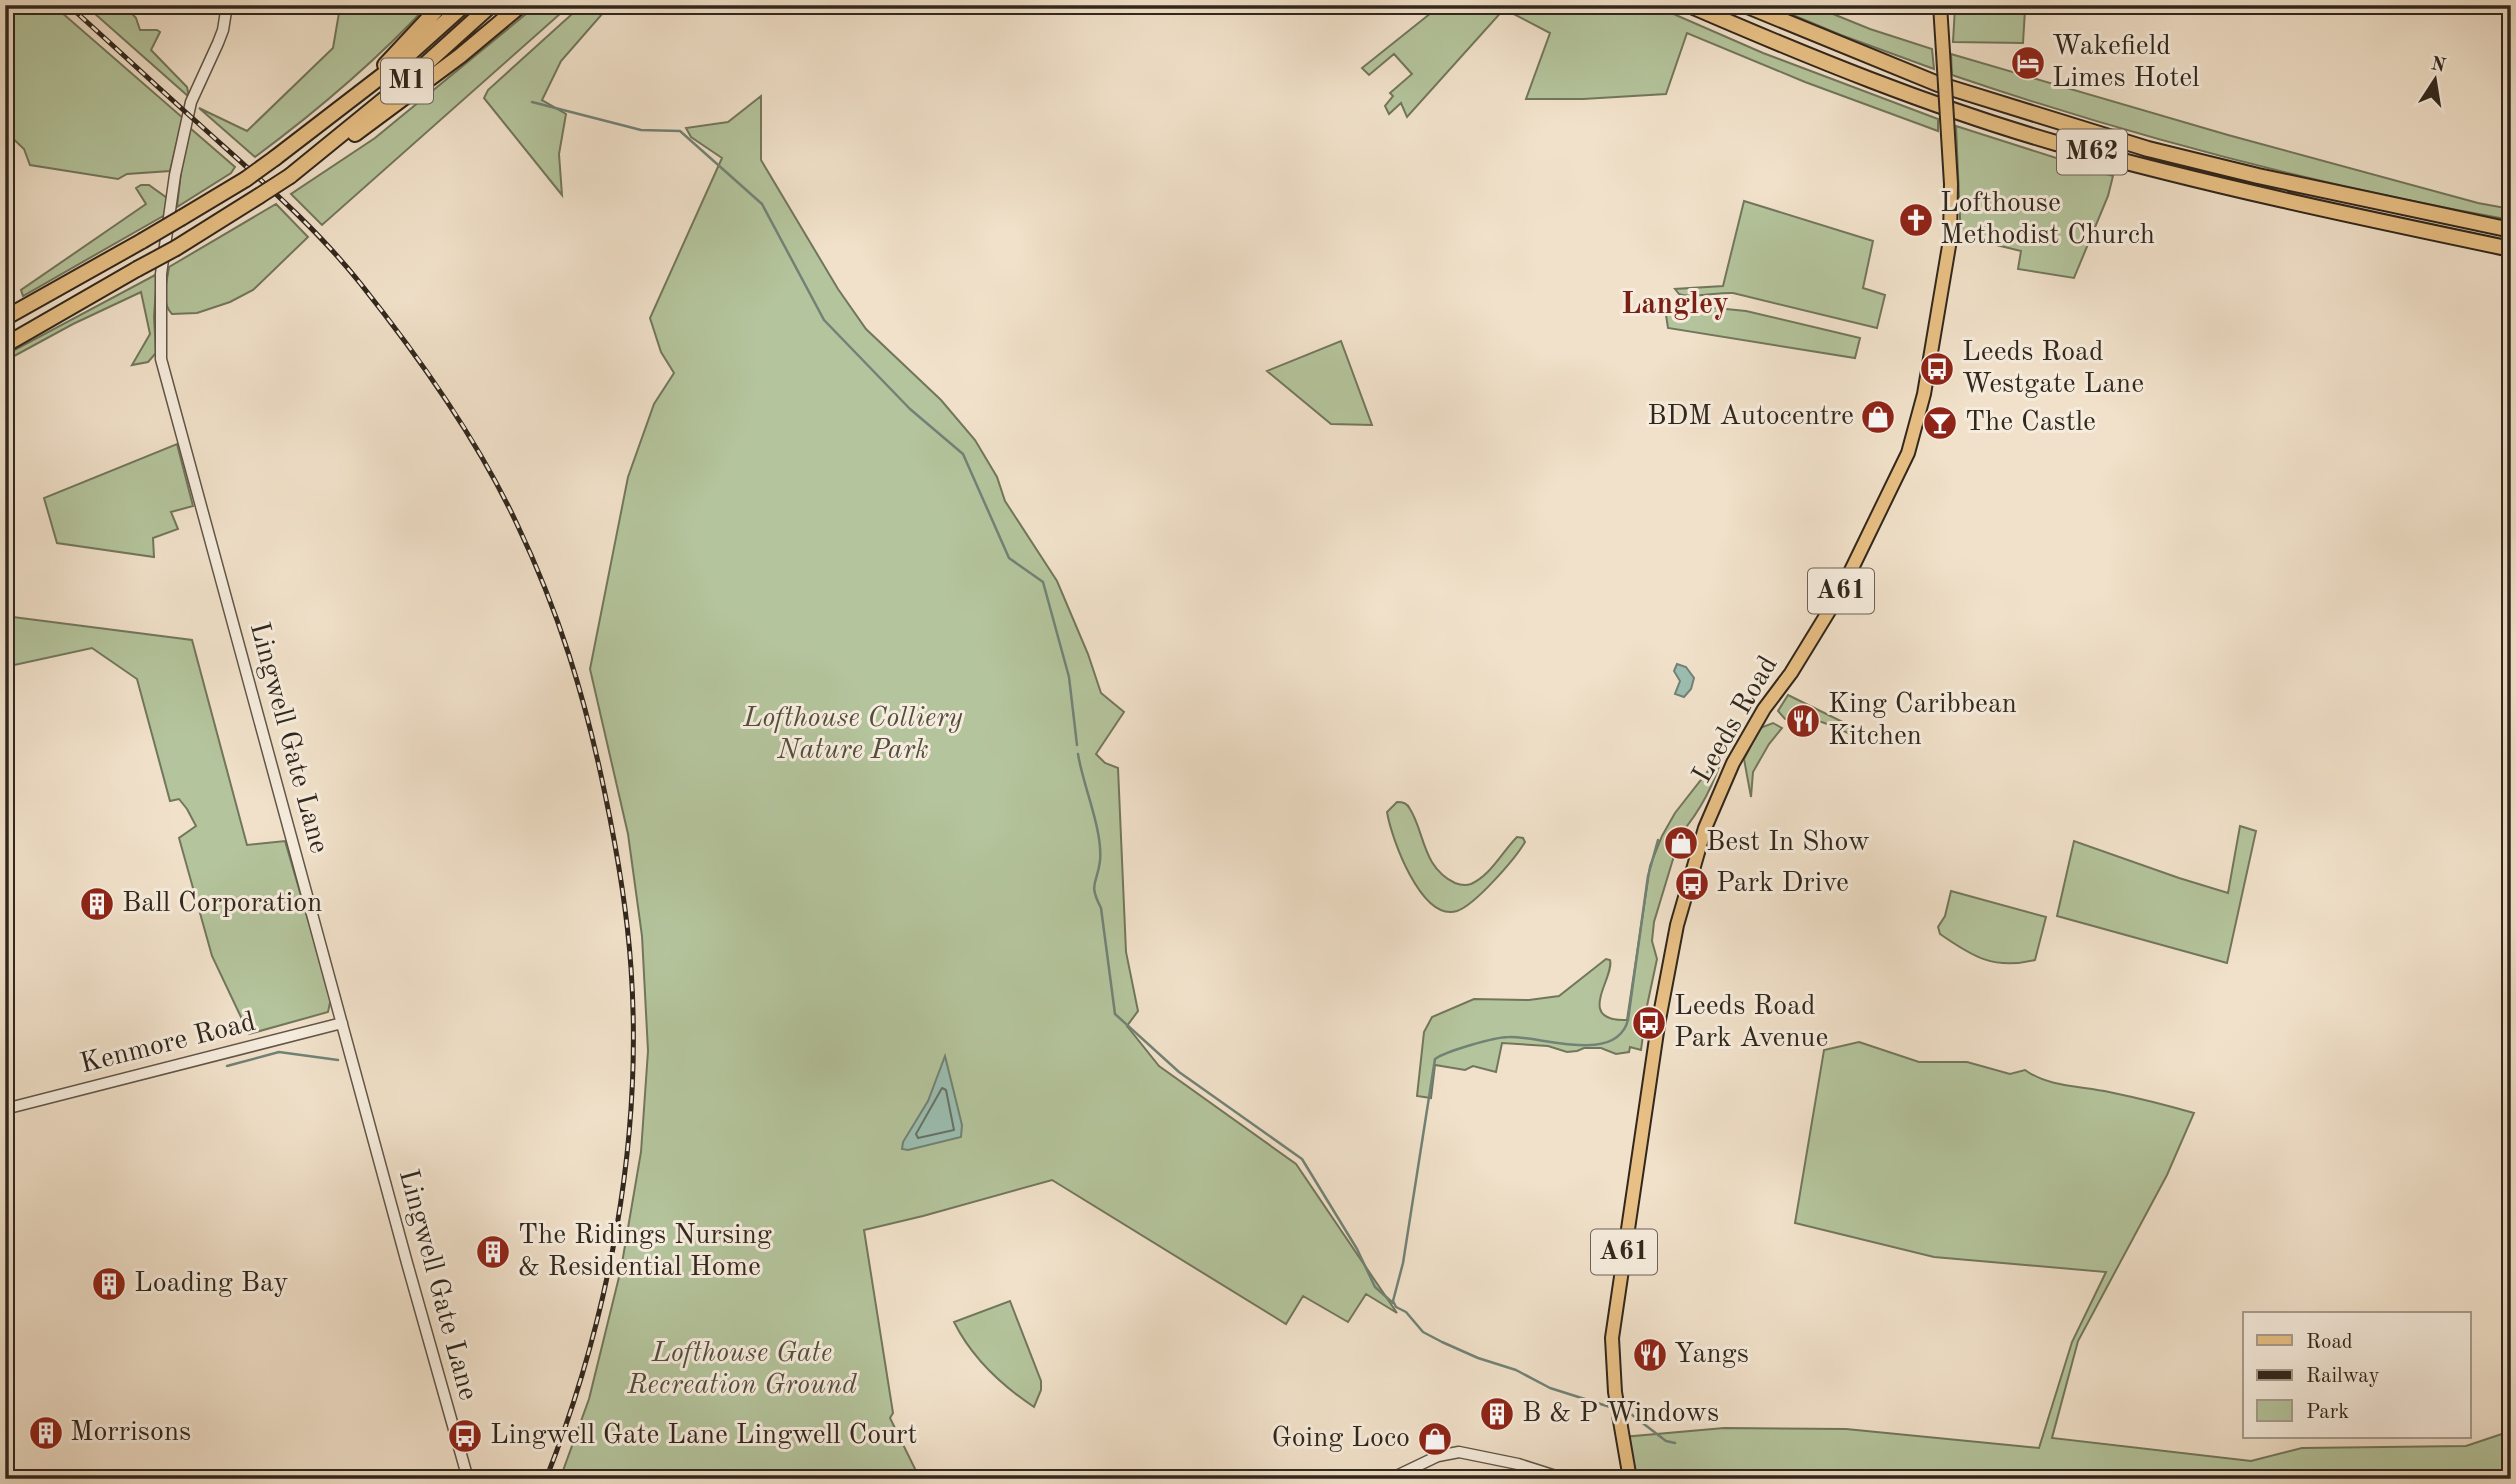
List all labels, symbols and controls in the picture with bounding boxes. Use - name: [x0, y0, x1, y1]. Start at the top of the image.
- place label: Wakefield Limes Hotel: [2052, 33, 2200, 93]
- hotel icon: Wakefield Limes Hotel: [2009, 44, 2047, 82]
- north arrow: [2400, 46, 2470, 116]
- text: N: [2429, 55, 2448, 77]
- road number: M1: [381, 58, 433, 104]
- road number: M62: [2057, 130, 2127, 174]
- place label: Lofthouse Methodist Church: [1940, 190, 2155, 250]
- church icon: Lofthouse Methodist Church: [1897, 201, 1935, 239]
- district label: Langley: [1621, 290, 1729, 320]
- place label: Leeds Road Westgate Lane: [1962, 339, 2144, 399]
- bus stop icon: Leeds Road Westgate Lane: [1918, 350, 1956, 388]
- shop icon: BDM Autocentre: [1859, 398, 1897, 436]
- place label: BDM Autocentre: [1647, 403, 1854, 431]
- bar icon: The Castle: [1921, 404, 1959, 442]
- place label: The Castle: [1965, 409, 2096, 437]
- road number: A61: [1808, 568, 1874, 614]
- street label: Lingwell Gate Lane: [244, 619, 332, 857]
- street label: Leeds Road: [1688, 652, 1784, 788]
- place label: King Caribbean Kitchen: [1828, 691, 2017, 751]
- restaurant icon: King Caribbean Kitchen: [1784, 702, 1822, 740]
- park label: Lofthouse Colliery Nature Park: [742, 705, 963, 765]
- shop icon: Best In Show: [1662, 824, 1700, 862]
- place label: Best In Show: [1706, 829, 1870, 857]
- bus stop icon: Park Drive: [1673, 865, 1711, 903]
- place label: Park Drive: [1716, 870, 1849, 898]
- building icon: Ball Corporation: [78, 885, 116, 923]
- place label: Ball Corporation: [122, 890, 322, 918]
- place label: Leeds Road Park Avenue: [1674, 993, 1828, 1053]
- bus stop icon: Leeds Road Park Avenue: [1630, 1004, 1668, 1042]
- street label: Kenmore Road: [77, 1009, 259, 1079]
- street label: Lingwell Gate Lane: [393, 1166, 481, 1404]
- place label: The Ridings Nursing & Residential Home: [518, 1222, 772, 1282]
- road number: A61: [1591, 1230, 1657, 1274]
- building icon: The Ridings Nursing & Residential Home: [474, 1233, 512, 1271]
- building icon: Loading Bay: [90, 1265, 128, 1303]
- place label: Loading Bay: [134, 1270, 288, 1298]
- legend: [2243, 1312, 2470, 1438]
- text: Road: [2306, 1332, 2353, 1353]
- restaurant icon: Yangs: [1631, 1336, 1669, 1374]
- park label: Lofthouse Gate Recreation Ground: [626, 1340, 857, 1400]
- place label: Yangs: [1674, 1341, 1749, 1369]
- text: Railway: [2306, 1366, 2380, 1387]
- building icon: B & P Windows: [1478, 1395, 1516, 1433]
- place label: B & P Windows: [1522, 1400, 1719, 1428]
- text: Park: [2306, 1402, 2349, 1423]
- building icon: Morrisons: [27, 1414, 65, 1452]
- bus stop icon: Lingwell Gate Lane Lingwell Court: [446, 1417, 484, 1455]
- place label: Morrisons: [70, 1419, 191, 1447]
- shop icon: Going Loco: [1416, 1420, 1454, 1458]
- place label: Lingwell Gate Lane Lingwell Court: [490, 1422, 917, 1450]
- place label: Going Loco: [1272, 1425, 1410, 1453]

